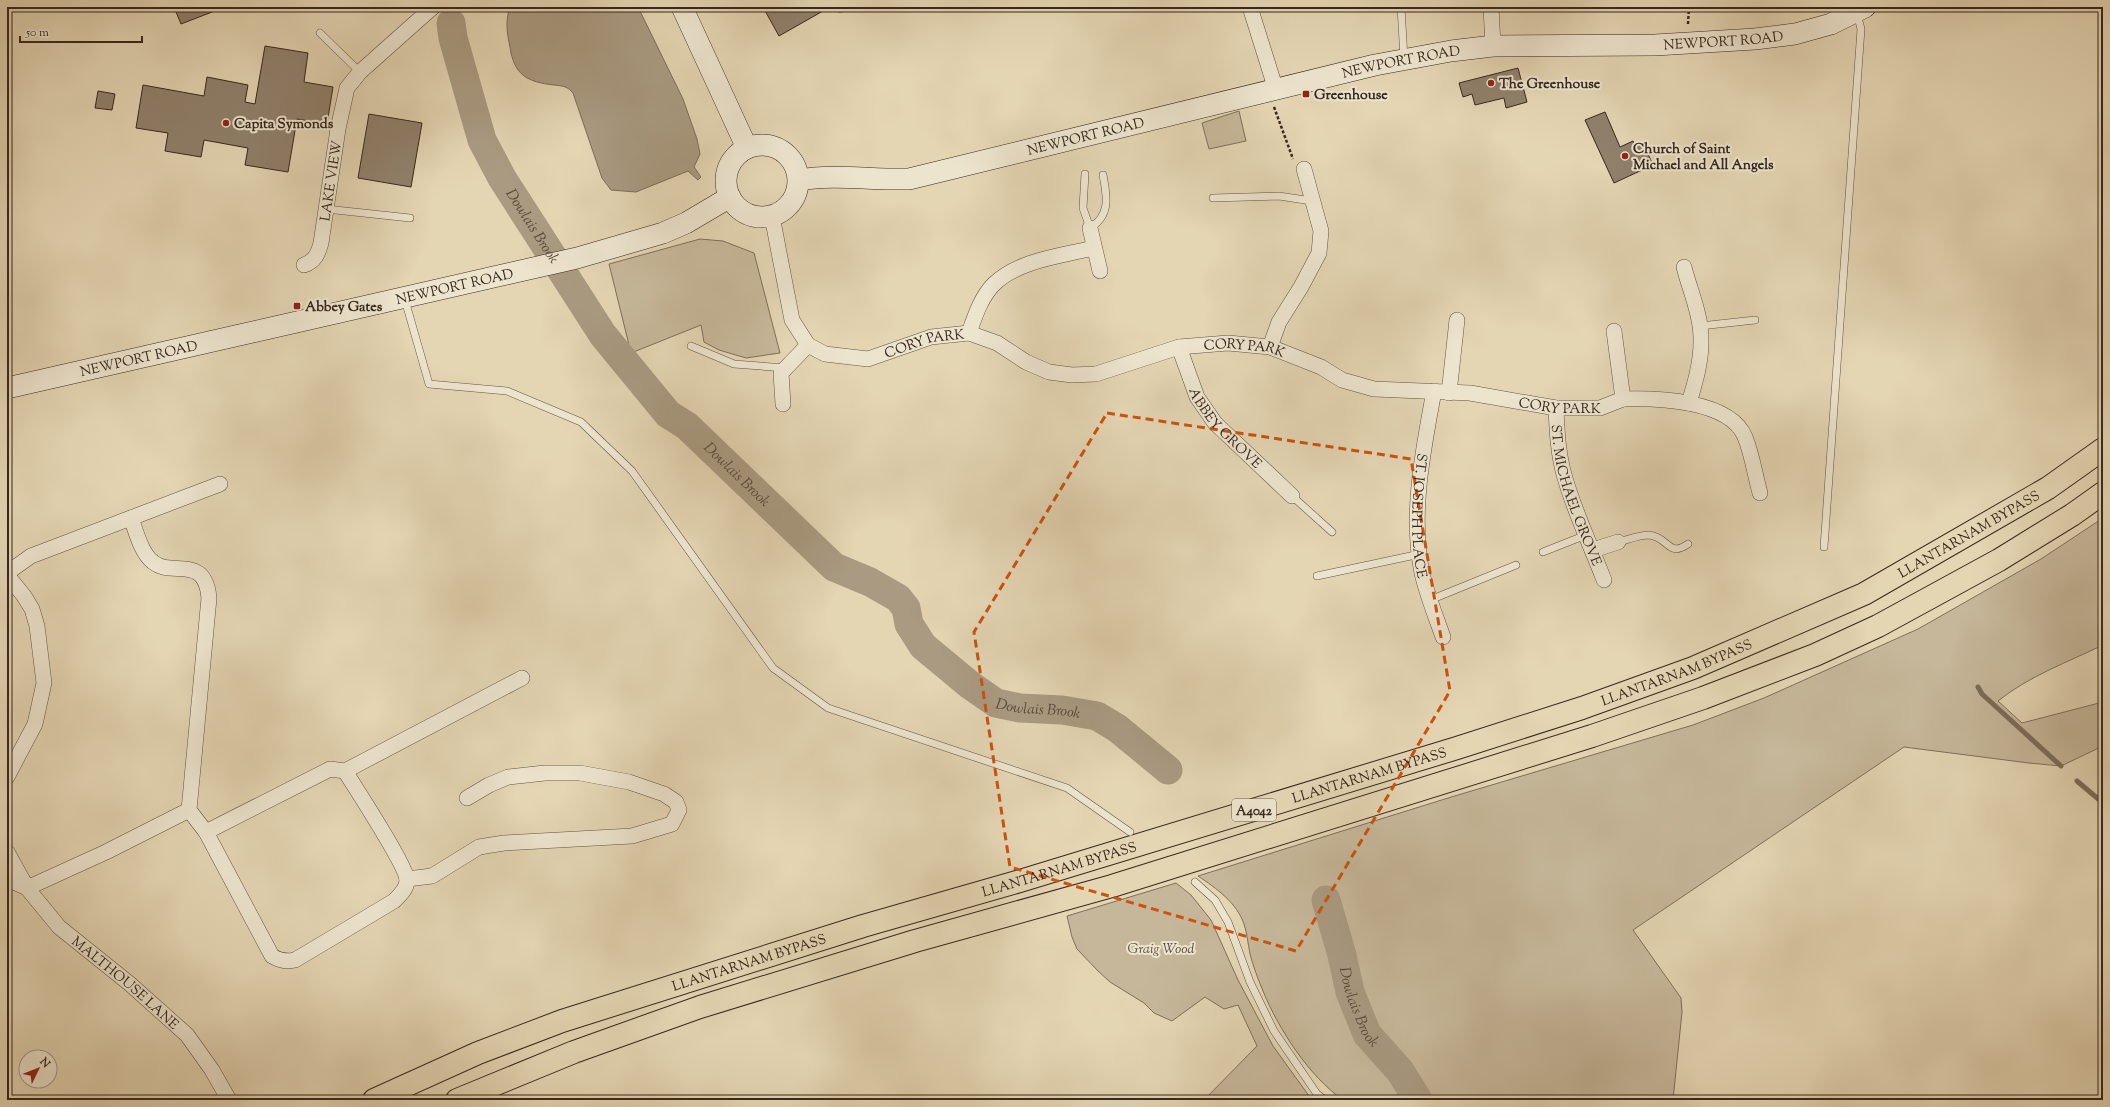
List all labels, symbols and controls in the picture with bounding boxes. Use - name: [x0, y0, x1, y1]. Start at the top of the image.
- scale bar: [20, 18, 142, 44]
- text: 50 m: [25, 24, 49, 42]
- street label: NEWPORT ROAD: [1663, 28, 1785, 56]
- street label: NEWPORT ROAD: [1340, 42, 1461, 85]
- place label: The Greenhouse: [1499, 75, 1601, 95]
- marker: The Greenhouse: [1486, 78, 1496, 88]
- place label: Greenhouse: [1314, 86, 1388, 106]
- marker: Greenhouse: [1301, 89, 1311, 99]
- street label: NEWPORT ROAD: [1025, 114, 1147, 162]
- place label: Capita Symonds: [234, 115, 334, 135]
- marker: Capita Symonds: [221, 118, 231, 128]
- street label: LAKE VIEW: [316, 139, 348, 223]
- place label: Church of Saint Michael and All Angels: [1633, 140, 1774, 176]
- marker: Church of Saint Michael and All Angels: [1620, 151, 1630, 161]
- water label: Dowlais Brook: [500, 185, 563, 268]
- street label: NEWPORT ROAD: [394, 265, 516, 311]
- place label: Abbey Gates: [305, 298, 383, 318]
- marker: Abbey Gates: [292, 301, 302, 311]
- street label: CORY PARK: [882, 326, 966, 365]
- street label: CORY PARK: [1203, 335, 1288, 364]
- street label: NEWPORT ROAD: [78, 337, 200, 383]
- street label: ABBEY GROVE: [1182, 385, 1266, 475]
- street label: CORY PARK: [1517, 394, 1601, 420]
- street label: ST. MICHAEL GROVE: [1545, 424, 1606, 570]
- water label: Dowlais Brook: [698, 438, 774, 512]
- street label: ST. JOSEPH PLACE: [1405, 452, 1431, 581]
- street label: LLANTARNAM BYPASS: [1895, 487, 2044, 584]
- street label: LLANTARNAM BYPASS: [1599, 636, 1756, 712]
- water label: Dowlais Brook: [994, 694, 1082, 725]
- street label: LLANTARNAM BYPASS: [1290, 744, 1450, 810]
- road number: A4042: [1232, 799, 1276, 821]
- street label: LLANTARNAM BYPASS: [980, 838, 1140, 903]
- street label: LLANTARNAM BYPASS: [670, 930, 829, 998]
- street label: MALTHOUSE LANE: [66, 933, 183, 1035]
- park label: Graig Wood: [1128, 940, 1194, 960]
- water label: Dowlais Brook: [1333, 965, 1383, 1053]
- north arrow: [18, 1049, 58, 1089]
- text: N: [35, 1053, 54, 1072]

